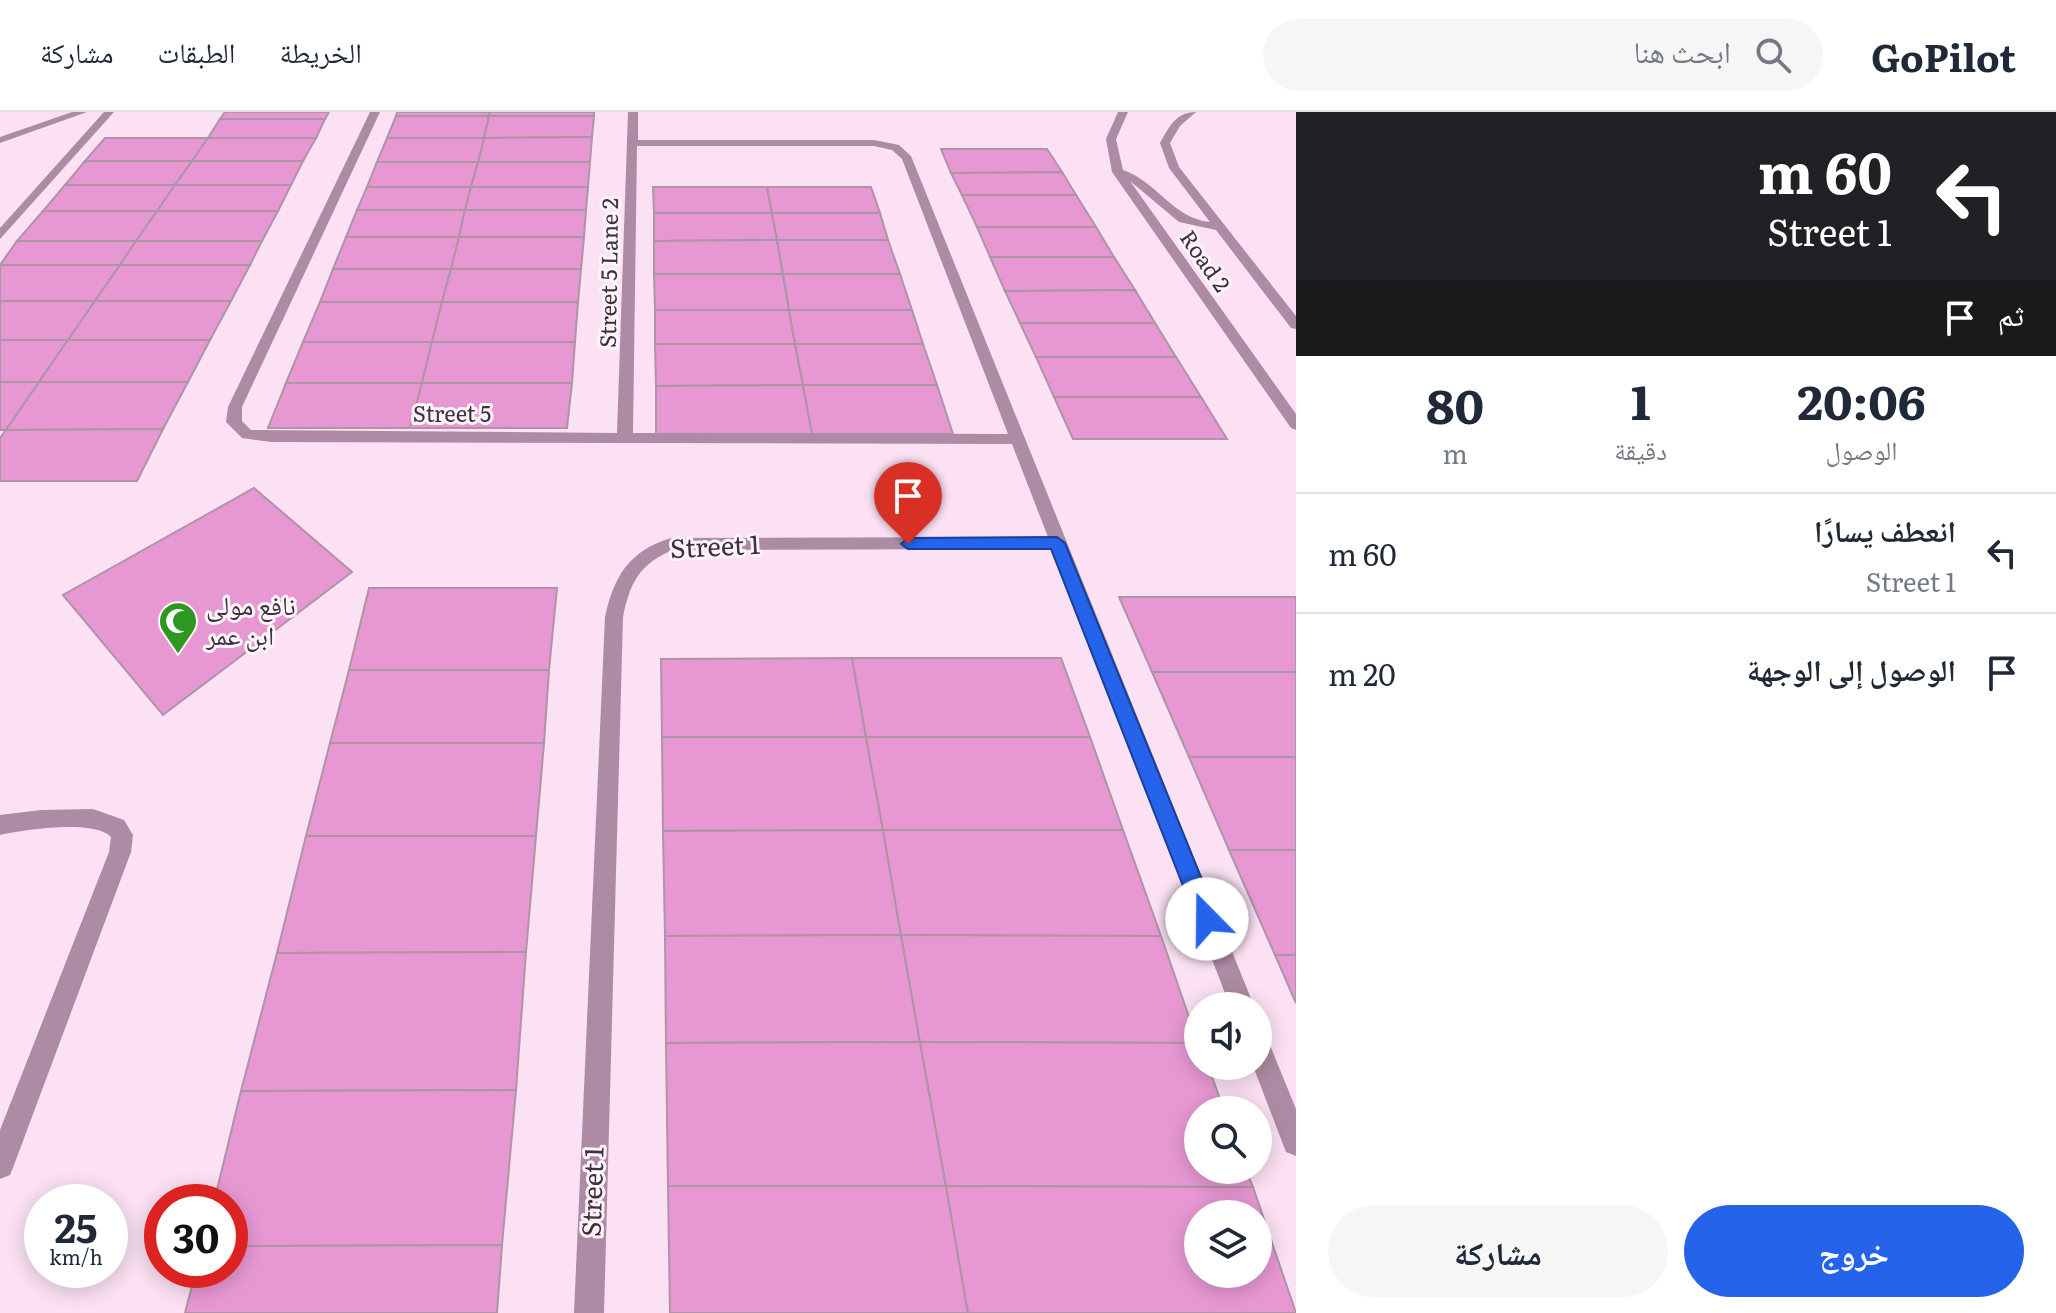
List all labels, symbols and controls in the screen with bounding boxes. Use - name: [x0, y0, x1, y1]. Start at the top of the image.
- search box: [1263, 19, 1823, 91]
- text: GoPilot: [1871, 27, 2016, 84]
- text: ابحث هنا: [1633, 28, 1731, 72]
- text: مشاركة: [40, 30, 114, 72]
- text: الطبقات: [158, 30, 235, 72]
- text: الخريطة: [279, 30, 362, 72]
- icon: search: [1751, 33, 1795, 77]
- text: 60 m: [1758, 128, 1892, 211]
- icon: left: [1920, 144, 2024, 248]
- street label: Street 5 Lane 2: [590, 198, 625, 348]
- text: Street 1: [1767, 204, 1892, 257]
- street label: Road 2: [1173, 222, 1240, 298]
- text: ثم: [1998, 291, 2024, 335]
- icon: arrive: [1938, 296, 1982, 340]
- text: 1: [1631, 364, 1651, 435]
- text: 20:06: [1797, 364, 1926, 435]
- text: 80: [1426, 368, 1484, 439]
- street label: Street 5: [413, 396, 491, 429]
- text: دقيقة: [1614, 429, 1667, 468]
- text: الوصول: [1826, 429, 1897, 468]
- text: m: [1442, 433, 1468, 472]
- pin: [874, 462, 942, 544]
- icon: arrive: [886, 474, 930, 518]
- text: انعطف يسارًا: [1814, 507, 1956, 551]
- street label: Street 1: [669, 523, 761, 566]
- text: 60 m: [1328, 531, 1397, 575]
- icon: left: [1980, 531, 2024, 575]
- text: Street 1: [1866, 561, 1956, 600]
- place label: نافع مولى ابن عمر: [205, 584, 296, 653]
- mosque icon: نافع مولى ابن عمر: [157, 600, 199, 655]
- text: الوصول إلى الوجهة: [1747, 646, 1956, 690]
- text: 20 m: [1328, 651, 1396, 695]
- icon: arrive: [1980, 651, 2024, 695]
- position arrow: [1165, 877, 1249, 961]
- map controls: [1184, 992, 1272, 1288]
- button: sound: [1184, 992, 1272, 1080]
- button: search: [1184, 1096, 1272, 1184]
- street label: Street 1: [569, 1146, 612, 1238]
- speed limit sign: 30: [144, 1184, 248, 1288]
- text: 25: [54, 1196, 98, 1255]
- button: layers: [1184, 1200, 1272, 1288]
- button: مشاركة: [1328, 1205, 1668, 1297]
- button: خروج: [1684, 1205, 2024, 1297]
- text: km/h: [49, 1241, 103, 1271]

